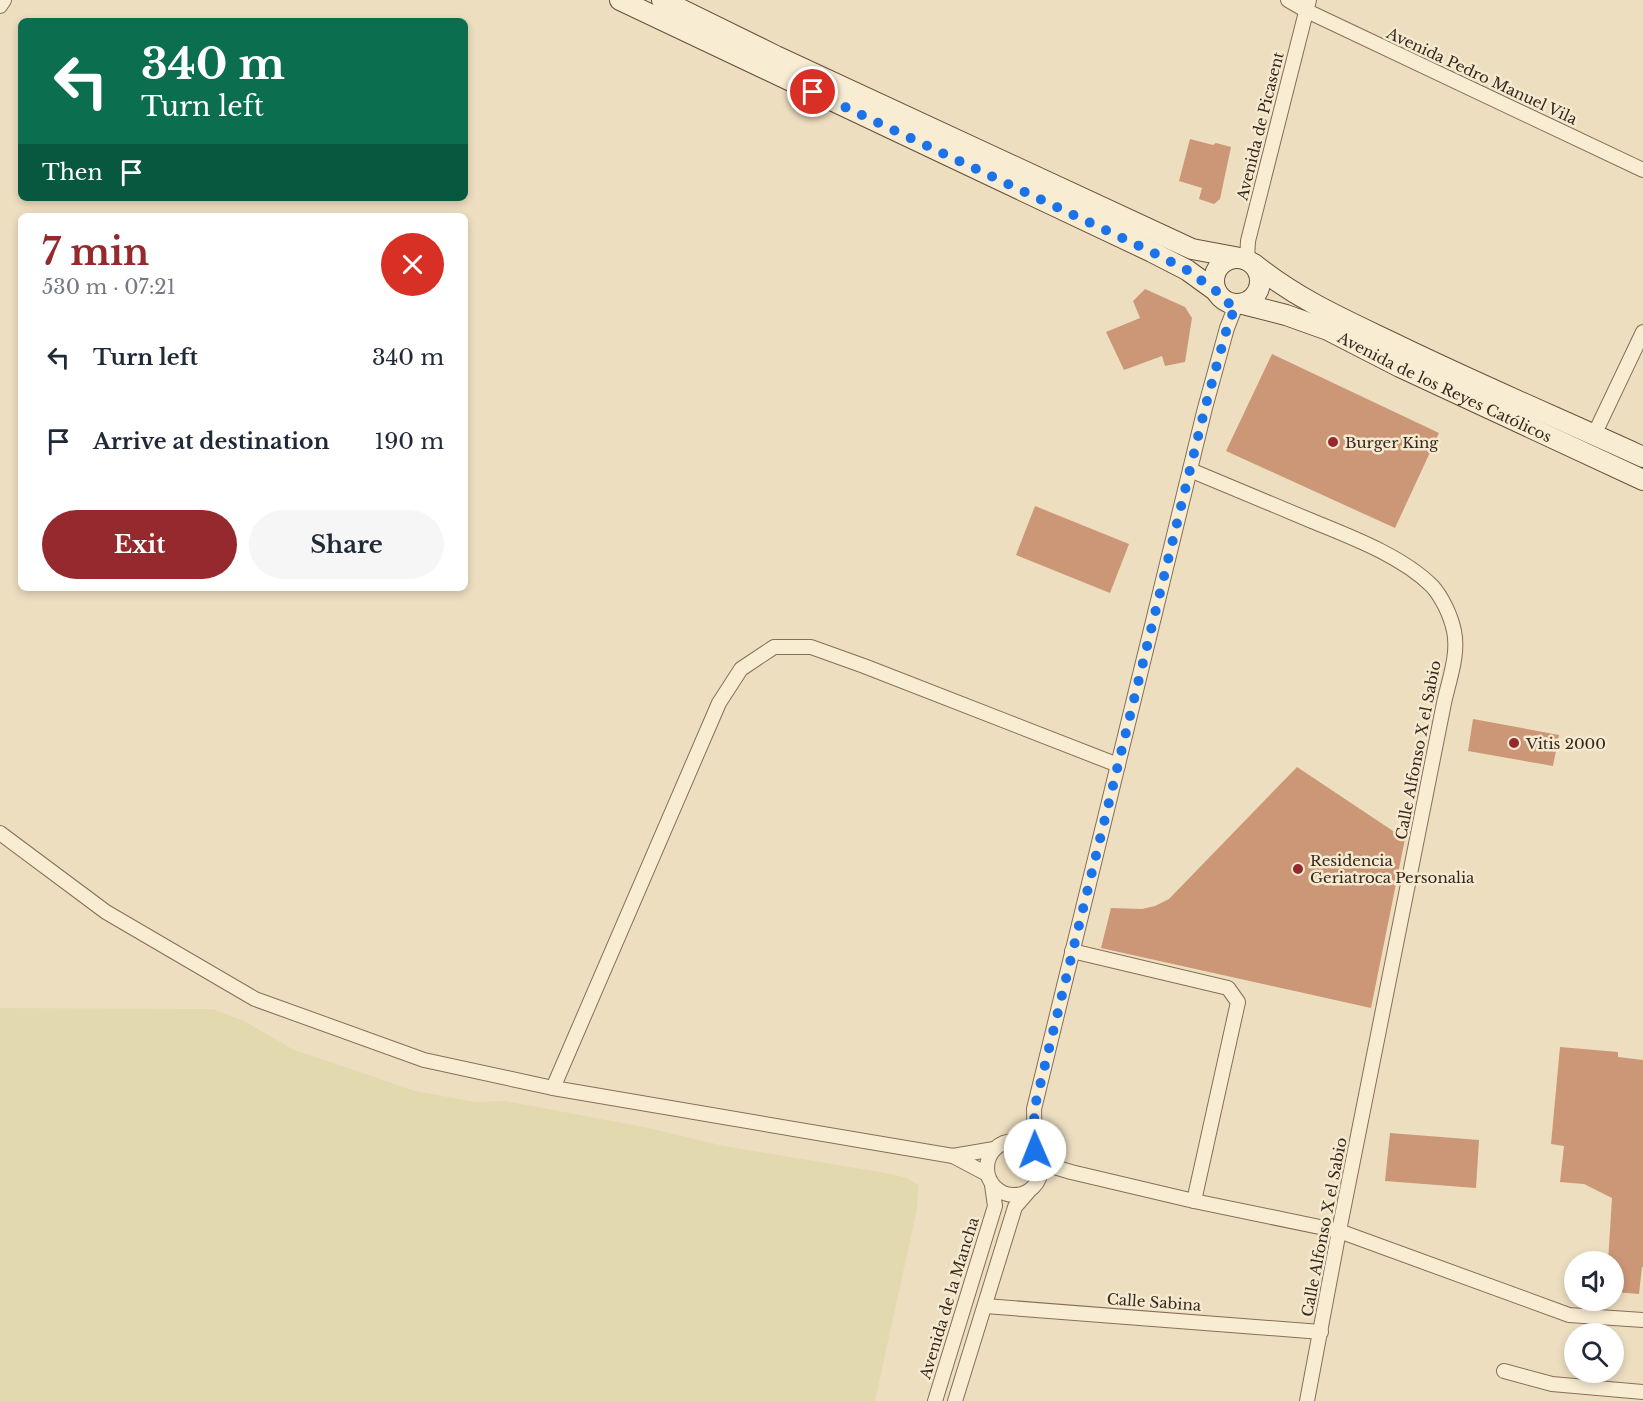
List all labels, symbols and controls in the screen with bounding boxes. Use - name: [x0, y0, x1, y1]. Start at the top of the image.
- street label: Avenida Pedro Manuel Vila: [1383, 23, 1581, 129]
- text: 340 m: [141, 38, 285, 90]
- icon: left: [42, 42, 120, 120]
- street label: Avenida de Picasent: [1232, 49, 1288, 203]
- pin: [787, 66, 838, 117]
- icon: arrive: [796, 75, 829, 108]
- text: Turn left: [141, 90, 264, 123]
- icon: arrive: [115, 156, 148, 189]
- text: Then: [42, 159, 103, 186]
- text: 7 min: [42, 230, 149, 275]
- button: close: [381, 233, 444, 296]
- text: 530 m · 07:21: [42, 275, 176, 299]
- street label: Avenida de los Reyes Católicos: [1334, 327, 1555, 446]
- icon: left: [42, 341, 75, 374]
- text: Turn left: [93, 344, 198, 371]
- text: 340 m: [372, 344, 444, 371]
- icon: arrive: [42, 425, 75, 458]
- text: Arrive at destination: [93, 428, 330, 455]
- text: 190 m: [374, 428, 444, 455]
- place label: Burger King: [1345, 433, 1439, 452]
- marker: Burger King: [1326, 435, 1340, 449]
- button: Exit: [42, 510, 237, 579]
- button: Share: [249, 510, 444, 579]
- street label: Calle Alfonso X el Sabio: [1391, 658, 1445, 841]
- place label: Vitis 2000: [1525, 734, 1606, 753]
- marker: Vitis 2000: [1507, 736, 1521, 750]
- place label: Residencia Geriatroca Personalia: [1310, 851, 1475, 887]
- marker: Residencia Geriatroca Personalia: [1291, 862, 1305, 876]
- position arrow: [1003, 1118, 1067, 1182]
- street label: Calle Alfonso X el Sabio: [1297, 1135, 1351, 1318]
- street label: Avenida de la Mancha: [915, 1214, 983, 1382]
- map controls: [1564, 1251, 1624, 1383]
- button: sound: [1564, 1251, 1624, 1311]
- street label: Calle Sabina: [1106, 1289, 1203, 1315]
- button: search: [1564, 1323, 1624, 1383]

